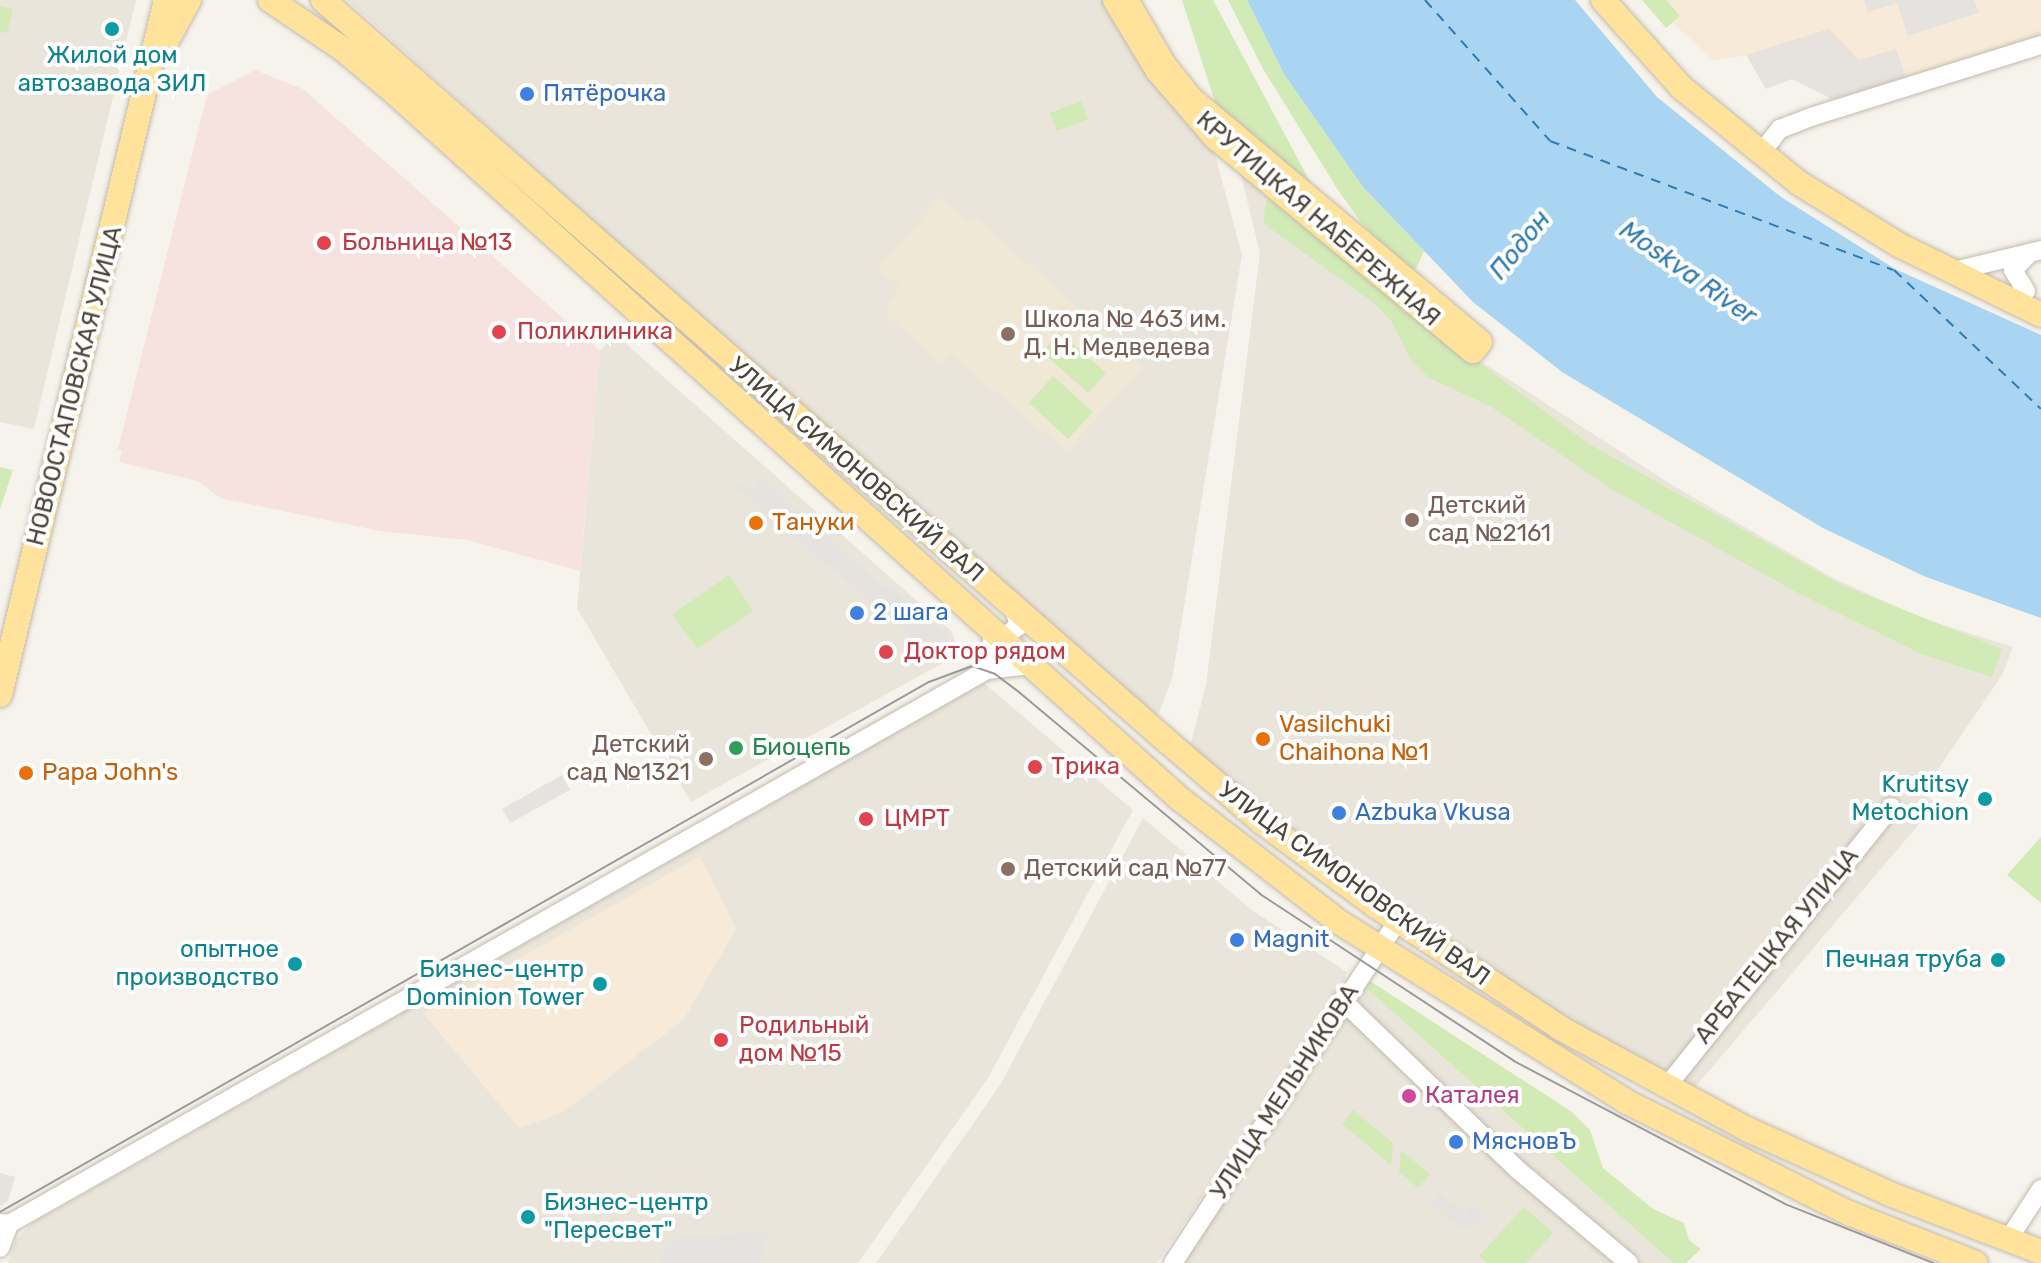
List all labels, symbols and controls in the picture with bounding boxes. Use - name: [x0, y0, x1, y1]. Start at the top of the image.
- marker: Жилой дом автозавода ЗИЛ: [103, 20, 121, 38]
- place label: Жилой дом автозавода ЗИЛ: [18, 42, 206, 98]
- place label: Пятёрочка: [543, 80, 666, 108]
- marker: Пятёрочка: [518, 85, 536, 103]
- street label: КРУТИЦКАЯ НАБЕРЕЖНАЯ: [1190, 105, 1446, 333]
- water label: Подон: [1483, 204, 1557, 286]
- water label: Moskva River: [1614, 214, 1762, 332]
- street label: НОВООСТАПОВСКАЯ УЛИЦА: [21, 223, 129, 549]
- place label: Больница №13: [342, 229, 513, 257]
- marker: Больница №13: [313, 232, 335, 254]
- place label: Школа № 463 им. Д. Н. Медведева: [1024, 306, 1226, 362]
- place label: Поликлиника: [517, 318, 673, 346]
- marker: Поликлиника: [488, 321, 510, 343]
- marker: Школа № 463 им. Д. Н. Медведева: [999, 325, 1017, 343]
- street label: УЛИЦА СИМОНОВСКИЙ ВАЛ: [723, 352, 989, 588]
- place label: Детский сад №2161: [1428, 492, 1551, 548]
- place label: Тануки: [772, 509, 854, 537]
- marker: Детский сад №2161: [1403, 511, 1421, 529]
- marker: Тануки: [747, 514, 765, 532]
- place label: 2 шага: [873, 599, 949, 627]
- marker: 2 шага: [848, 604, 866, 622]
- place label: Доктор рядом: [904, 638, 1066, 666]
- marker: Доктор рядом: [875, 641, 897, 663]
- place label: Vasilchuki Chaihona №1: [1279, 711, 1429, 767]
- marker: Vasilchuki Chaihona №1: [1254, 730, 1272, 748]
- place label: Детский сад №1321: [566, 731, 690, 787]
- place label: Биоцепь: [752, 734, 850, 762]
- marker: Биоцепь: [727, 739, 745, 757]
- marker: Детский сад №1321: [697, 750, 715, 768]
- place label: Трика: [1051, 753, 1120, 781]
- marker: Трика: [1026, 758, 1044, 776]
- place label: Papa John's: [42, 759, 178, 787]
- marker: Papa John's: [17, 764, 35, 782]
- place label: Krutitsy Metochion: [1851, 771, 1969, 827]
- street label: УЛИЦА СИМОНОВСКИЙ ВАЛ: [1213, 776, 1495, 992]
- marker: Krutitsy Metochion: [1976, 790, 1994, 808]
- place label: Azbuka Vkusa: [1355, 799, 1511, 827]
- marker: Azbuka Vkusa: [1330, 804, 1348, 822]
- place label: ЦМРТ: [884, 805, 950, 833]
- marker: ЦМРТ: [855, 808, 877, 830]
- street label: АРБАТЕЦКАЯ УЛИЦА: [1689, 842, 1865, 1050]
- place label: Детский сад №77: [1024, 855, 1227, 883]
- marker: Детский сад №77: [999, 860, 1017, 878]
- place label: Magnit: [1253, 926, 1329, 954]
- marker: Magnit: [1228, 931, 1246, 949]
- place label: опытное производство: [115, 936, 279, 992]
- place label: Печная труба: [1825, 946, 1982, 974]
- marker: Печная труба: [1989, 951, 2007, 969]
- marker: опытное производство: [286, 955, 304, 973]
- place label: Бизнес-центр Dominion Tower: [405, 956, 584, 1012]
- marker: Бизнес-центр Dominion Tower: [591, 975, 609, 993]
- street label: УЛИЦА МЕЛЬНИКОВА: [1205, 979, 1365, 1205]
- place label: Родильный дом №15: [739, 1012, 869, 1068]
- marker: Родильный дом №15: [710, 1029, 732, 1051]
- place label: Каталея: [1425, 1082, 1520, 1110]
- marker: Каталея: [1400, 1087, 1418, 1105]
- place label: МясновЪ: [1472, 1128, 1576, 1156]
- marker: МясновЪ: [1447, 1133, 1465, 1151]
- place label: Бизнес-центр "Пересвет": [544, 1189, 709, 1245]
- marker: Бизнес-центр "Пересвет": [519, 1208, 537, 1226]

